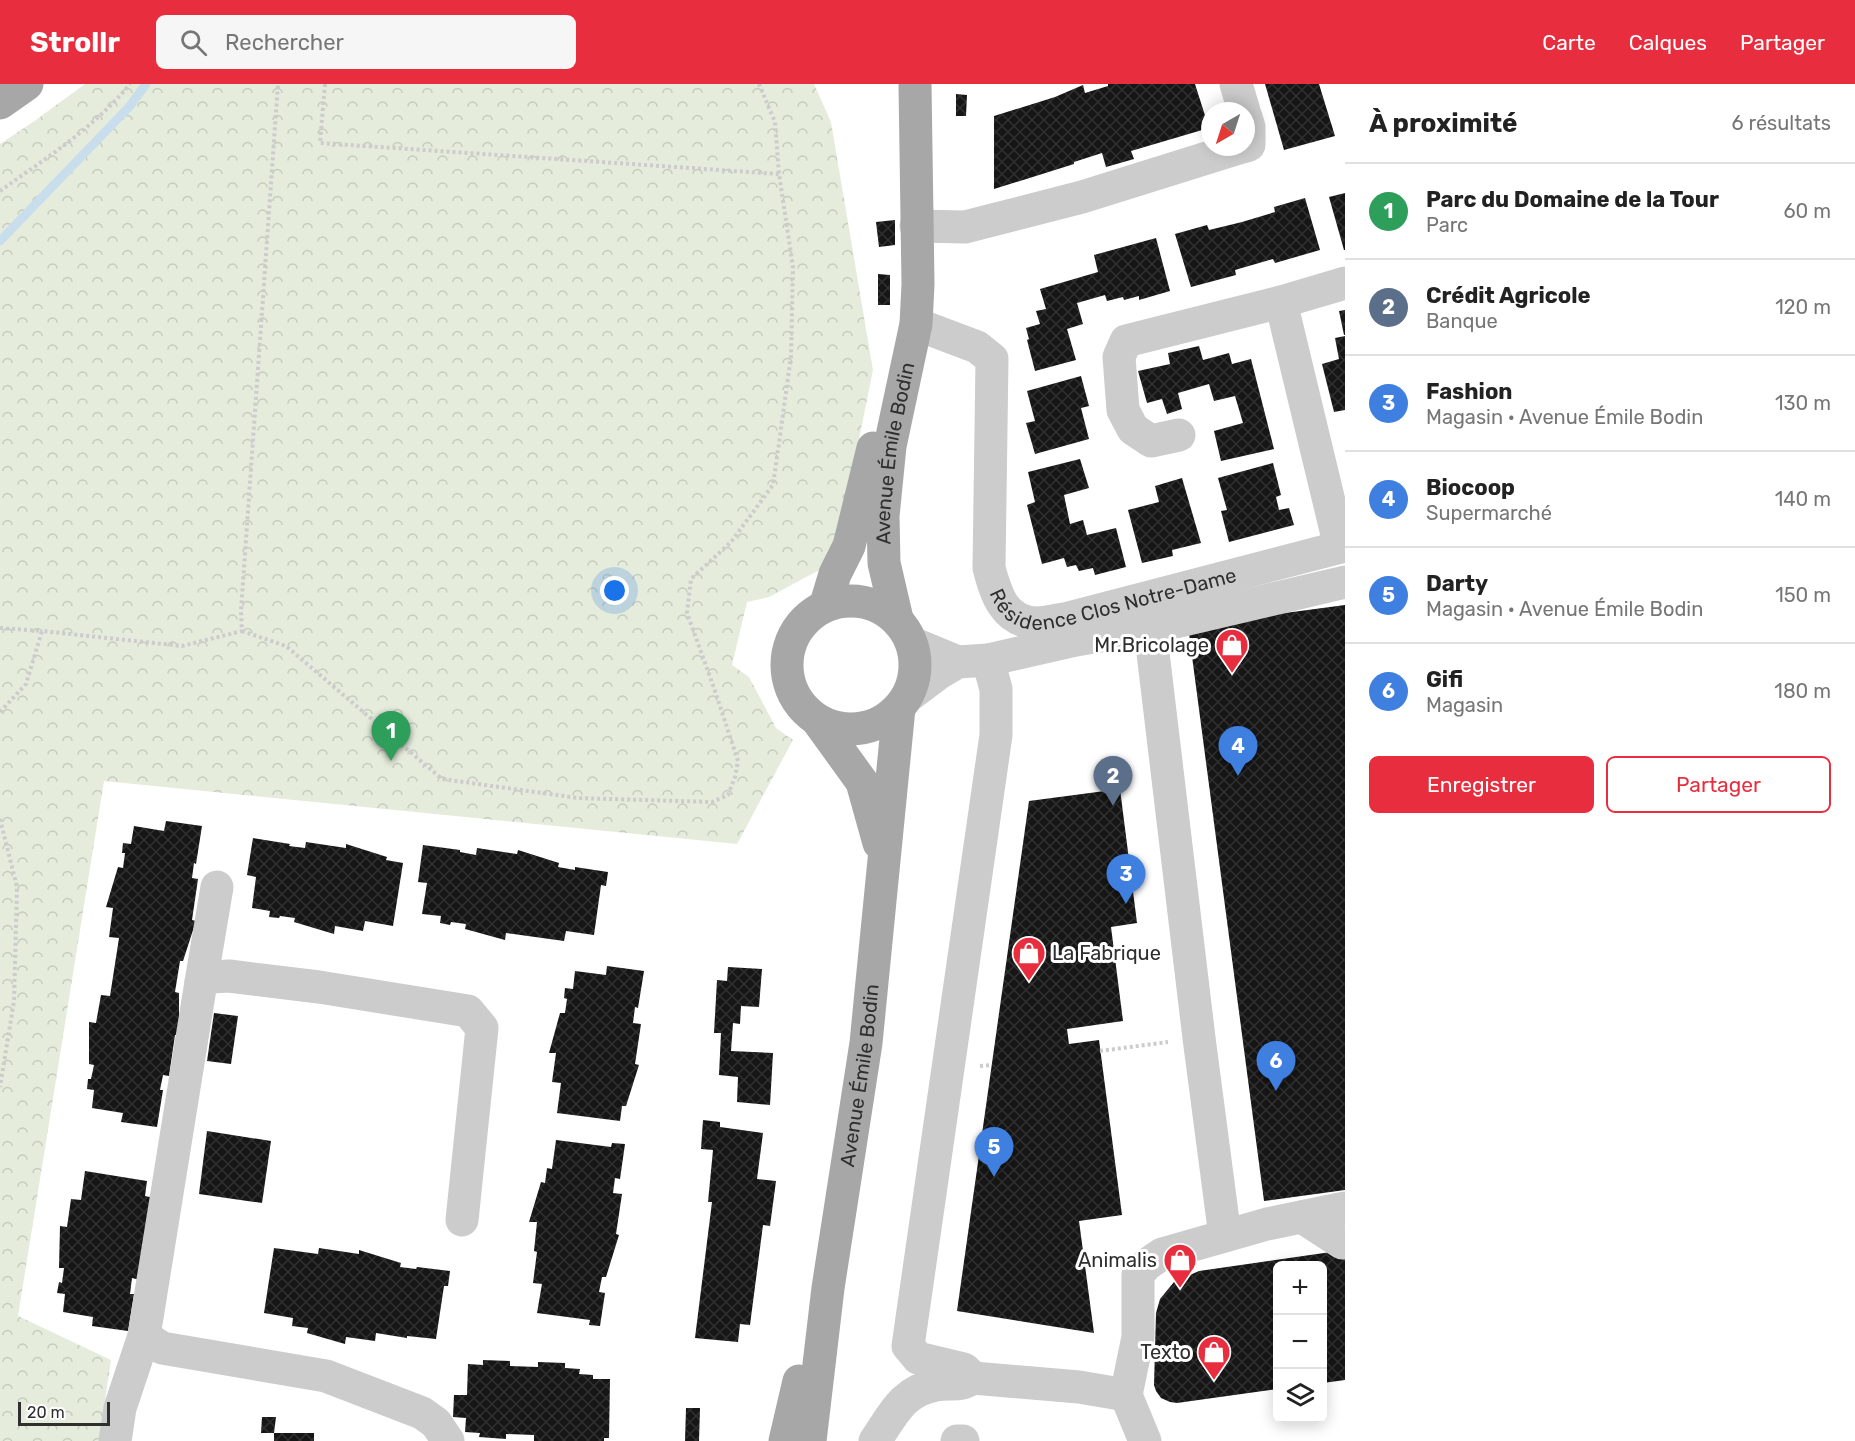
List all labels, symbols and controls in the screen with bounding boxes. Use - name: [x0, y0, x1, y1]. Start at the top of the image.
- search box: [156, 15, 576, 69]
- text: Strollr: [30, 26, 120, 59]
- icon: search: [177, 26, 210, 59]
- text: Rechercher: [225, 29, 344, 56]
- text: Carte: [1542, 30, 1596, 55]
- text: Calques: [1629, 30, 1707, 55]
- text: Partager: [1740, 30, 1825, 55]
- north arrow: [1201, 102, 1255, 156]
- text: À proximité: [1369, 108, 1518, 139]
- text: 6 résultats: [1732, 111, 1831, 135]
- text: Parc du Domaine de la Tour: [1426, 186, 1719, 213]
- text: 1: [1384, 199, 1393, 223]
- text: 60 m: [1784, 199, 1831, 223]
- text: Parc: [1426, 213, 1468, 237]
- text: Crédit Agricole: [1426, 282, 1591, 309]
- text: 2: [1382, 295, 1395, 319]
- text: 120 m: [1775, 295, 1831, 319]
- text: Banque: [1426, 309, 1498, 333]
- street label: Avenue Émile Bodin: [871, 360, 920, 545]
- text: Fashion: [1426, 378, 1512, 405]
- text: 3: [1382, 391, 1395, 415]
- text: 130 m: [1775, 391, 1831, 415]
- text: Magasin · Avenue Émile Bodin: [1426, 405, 1703, 429]
- text: Biocoop: [1426, 474, 1515, 501]
- text: 4: [1382, 487, 1395, 511]
- text: 140 m: [1775, 487, 1831, 511]
- text: Supermarché: [1426, 501, 1552, 525]
- street label: Résidence Clos Notre-Dame: [988, 559, 1250, 593]
- text: Résidence Clos Notre-Dame: [985, 563, 1239, 635]
- text: Darty: [1426, 570, 1488, 597]
- your location: [600, 576, 629, 605]
- text: 5: [1382, 583, 1395, 607]
- text: 150 m: [1775, 583, 1831, 607]
- text: Magasin · Avenue Émile Bodin: [1426, 597, 1703, 621]
- shop icon: Mr.Bricolage: [1214, 627, 1250, 674]
- place label: Mr.Bricolage: [1094, 633, 1209, 657]
- text: Gifi: [1426, 666, 1463, 693]
- text: 6: [1382, 679, 1395, 703]
- text: 180 m: [1774, 679, 1831, 703]
- text: Magasin: [1426, 693, 1503, 717]
- pin: 1: [372, 712, 410, 761]
- pin: 4: [1218, 726, 1258, 776]
- pin: 2: [1094, 756, 1132, 806]
- button: Enregistrer: [1369, 756, 1594, 813]
- button: Partager: [1606, 756, 1831, 813]
- pin: 3: [1106, 854, 1146, 904]
- shop icon: La Fabrique: [1011, 935, 1047, 982]
- place label: La Fabrique: [1052, 941, 1161, 965]
- street label: Avenue Émile Bodin: [835, 983, 884, 1169]
- pin: 6: [1256, 1042, 1296, 1091]
- pin: 5: [974, 1128, 1014, 1177]
- shop icon: Animalis: [1162, 1242, 1198, 1289]
- place label: Animalis: [1078, 1248, 1157, 1272]
- map controls: [1273, 1261, 1327, 1423]
- button: +: [1273, 1261, 1327, 1315]
- button: −: [1273, 1315, 1327, 1369]
- shop icon: Texto: [1196, 1334, 1232, 1381]
- place label: Texto: [1140, 1340, 1191, 1364]
- button: layers: [1273, 1369, 1327, 1423]
- scale bar: [18, 1399, 110, 1426]
- text: 20 m: [27, 1403, 65, 1422]

